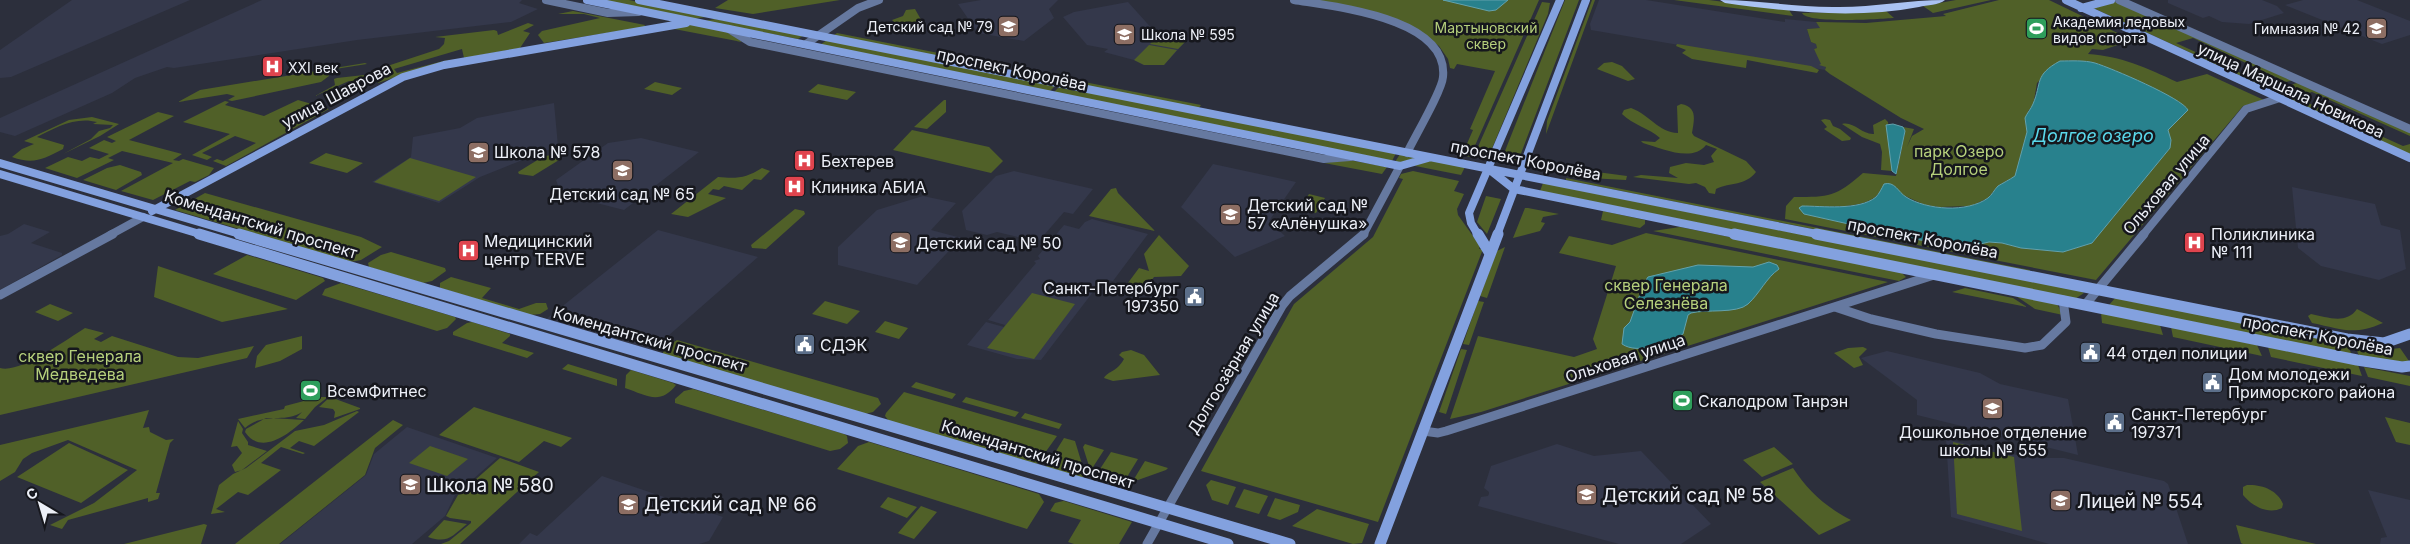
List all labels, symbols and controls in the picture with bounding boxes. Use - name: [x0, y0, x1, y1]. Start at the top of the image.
- place label: Академия ледовых видов спорта: [2053, 13, 2185, 46]
- school or university icon: Детский сад № 79: [997, 14, 1021, 38]
- school or university icon: Гимназия № 42: [2364, 16, 2388, 40]
- sports icon: Академия ледовых видов спорта: [2025, 17, 2049, 41]
- place label: Детский сад № 79: [867, 18, 993, 35]
- park label: Мартыновский сквер: [1435, 19, 1537, 52]
- place label: Гимназия № 42: [2254, 20, 2360, 37]
- school or university icon: Школа № 595: [1113, 22, 1137, 46]
- place label: Школа № 595: [1141, 26, 1235, 43]
- street label: улица Маршала Новикова: [2194, 38, 2388, 142]
- street label: проспект Королёва: [935, 43, 1089, 95]
- hospital icon: XXI век: [260, 55, 284, 79]
- street label: улица Шаврова: [278, 58, 394, 132]
- place label: XXI век: [288, 59, 339, 76]
- water label: Долгое озеро: [2031, 125, 2154, 146]
- street label: Ольховая улица: [2118, 130, 2214, 238]
- street label: проспект Королёва: [1449, 136, 1603, 184]
- school or university icon: Школа № 578: [466, 140, 490, 164]
- park label: парк Озеро Долгое: [1914, 141, 2004, 179]
- place label: Школа № 578: [494, 142, 600, 162]
- hospital icon: Бехтерев: [793, 149, 817, 173]
- place label: Бехтерев: [821, 151, 894, 171]
- school or university icon: Детский сад № 65: [610, 158, 634, 182]
- hospital icon: Клиника АБИА: [783, 175, 807, 199]
- place label: Клиника АБИА: [811, 177, 926, 197]
- place label: Детский сад № 65: [549, 184, 695, 204]
- street label: Комендантский проспект: [162, 185, 360, 263]
- place label: Детский сад № 57 «Алёнушка»: [1247, 195, 1368, 233]
- school or university icon: Детский сад № 57 «Алёнушка»: [1219, 202, 1243, 226]
- street label: проспект Королёва: [1846, 214, 2000, 262]
- place label: Поликлиника № 111: [2211, 224, 2315, 262]
- place label: Медицинский центр TERVE: [484, 231, 593, 269]
- school or university icon: Детский сад № 50: [888, 231, 912, 255]
- hospital icon: Поликлиника № 111: [2183, 231, 2207, 255]
- place label: Детский сад № 50: [916, 233, 1061, 253]
- hospital icon: Медицинский центр TERVE: [456, 238, 480, 262]
- park label: сквер Генерала Селезнёва: [1604, 275, 1728, 313]
- place label: Санкт-Петербург 197350: [1043, 278, 1179, 316]
- public building icon: Санкт-Петербург 197350: [1183, 285, 1207, 309]
- street label: Долгоозёрная улица: [1183, 288, 1283, 438]
- street label: Комендантский проспект: [551, 302, 750, 376]
- street label: проспект Королёва: [2241, 311, 2395, 359]
- street label: Ольховая улица: [1563, 329, 1687, 387]
- public building icon: СДЭК: [792, 333, 816, 357]
- place label: СДЭК: [820, 335, 867, 355]
- public building icon: 44 отдел полиции: [2078, 341, 2102, 365]
- place label: 44 отдел полиции: [2106, 343, 2247, 363]
- park label: сквер Генерала Медведева: [18, 346, 142, 384]
- place label: Дом молодежи Приморского района: [2228, 364, 2395, 402]
- public building icon: Дом молодежи Приморского района: [2200, 371, 2224, 395]
- sports icon: ВсемФитнес: [299, 379, 323, 403]
- place label: ВсемФитнес: [327, 381, 427, 401]
- sports icon: Скалодром Танрэн: [1670, 389, 1694, 413]
- place label: Скалодром Танрэн: [1698, 391, 1848, 411]
- school or university icon: Дошкольное отделение школы № 555: [1981, 396, 2005, 420]
- place label: Санкт-Петербург 197371: [2131, 404, 2267, 442]
- public building icon: Санкт-Петербург 197371: [2103, 411, 2127, 435]
- street label: Комендантский проспект: [939, 415, 1137, 493]
- place label: Дошкольное отделение школы № 555: [1899, 422, 2087, 460]
- school or university icon: Школа № 580: [398, 473, 422, 497]
- place label: Школа № 580: [426, 474, 554, 497]
- north arrow: [15, 479, 65, 529]
- text: С: [22, 483, 41, 503]
- school or university icon: Детский сад № 58: [1574, 483, 1598, 507]
- place label: Детский сад № 58: [1602, 484, 1775, 507]
- school or university icon: Лицей № 554: [2049, 489, 2073, 513]
- place label: Лицей № 554: [2077, 490, 2203, 513]
- school or university icon: Детский сад № 66: [616, 492, 640, 516]
- place label: Детский сад № 66: [644, 493, 817, 516]

